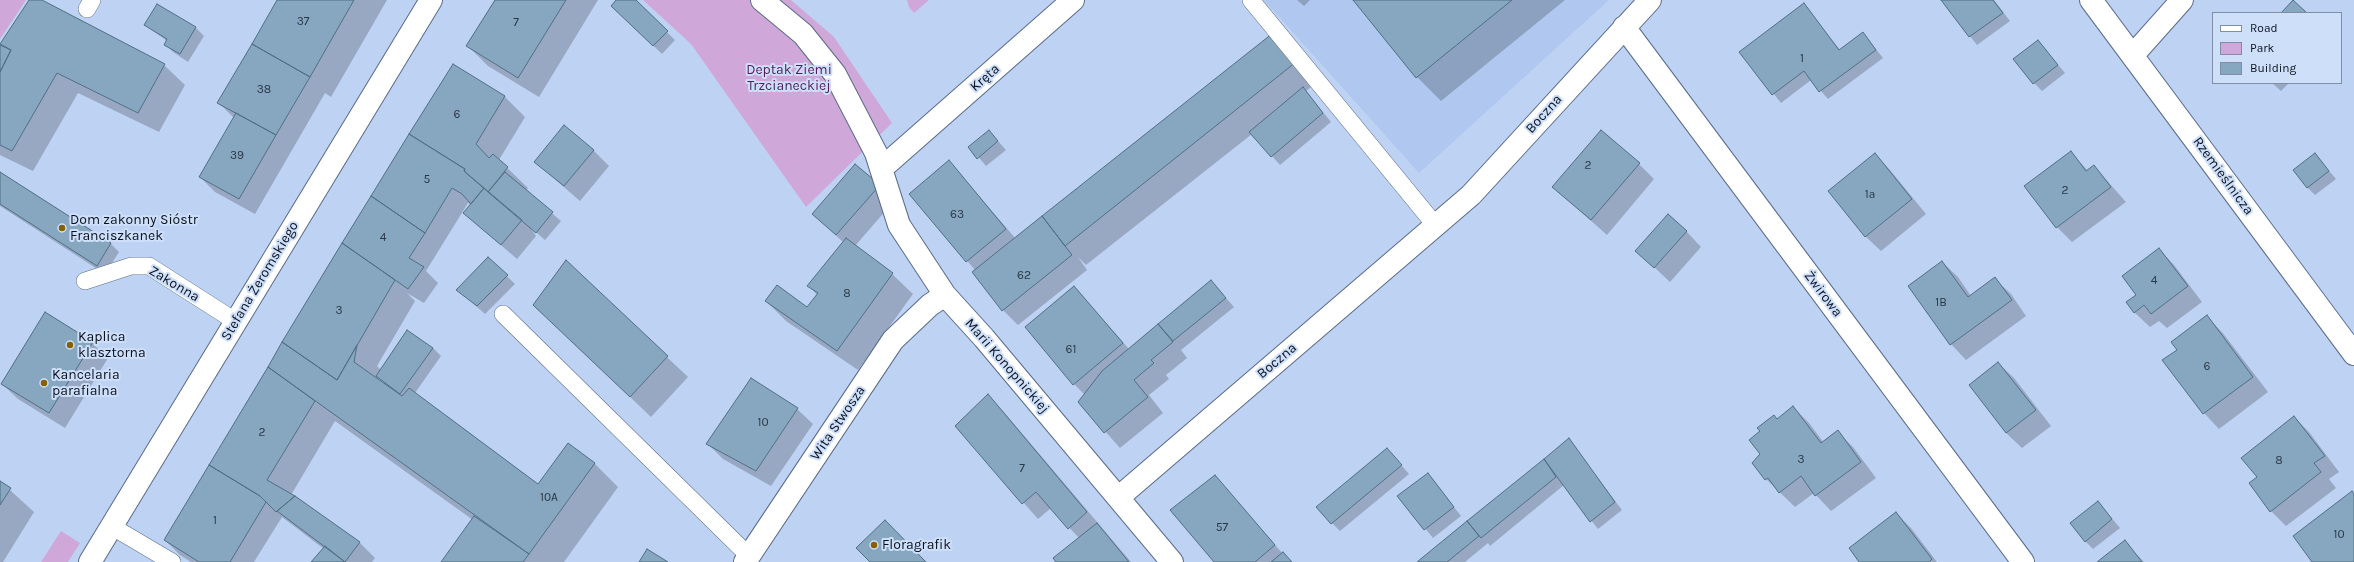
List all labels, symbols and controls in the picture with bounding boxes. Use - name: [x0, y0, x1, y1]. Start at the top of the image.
- legend: [2212, 12, 2342, 84]
- house number: 37: [297, 15, 309, 29]
- house number: 7: [513, 16, 519, 30]
- text: Road: [2250, 21, 2278, 35]
- text: Park: [2250, 41, 2274, 55]
- house number: 1: [1800, 52, 1804, 66]
- street label: Kręta: [967, 61, 1003, 95]
- text: Building: [2250, 61, 2296, 75]
- park label: Deptak Ziemi Trzcianeckiej: [746, 62, 832, 94]
- house number: 38: [257, 83, 271, 97]
- street label: Boczna: [1522, 91, 1566, 137]
- house number: 6: [454, 108, 460, 122]
- street label: Rzemieślnicza: [2189, 134, 2257, 218]
- house number: 39: [230, 149, 244, 163]
- house number: 2: [1585, 159, 1591, 173]
- house number: 5: [424, 173, 430, 187]
- house number: 2: [2062, 184, 2068, 198]
- house number: 1a: [1865, 188, 1875, 202]
- house number: 63: [950, 208, 964, 222]
- place label: Dom zakonny Sióstr Franciszkanek: [70, 212, 198, 244]
- street label: Stefana Żeromskiego: [218, 218, 302, 344]
- marker: Dom zakonny Sióstr Franciszkanek: [57, 223, 67, 233]
- house number: 4: [380, 231, 386, 245]
- street label: Zakonna: [146, 262, 202, 306]
- street label: Żwirowa: [1800, 268, 1846, 320]
- house number: 62: [1017, 269, 1031, 283]
- house number: 4: [2151, 274, 2157, 288]
- house number: 8: [843, 287, 851, 301]
- house number: 1B: [1935, 296, 1947, 310]
- house number: 3: [335, 304, 343, 318]
- street label: Marii Konopnickiej: [961, 315, 1053, 417]
- place label: Kaplica klasztorna: [78, 329, 146, 362]
- marker: Kaplica klasztorna: [65, 340, 75, 350]
- street label: Boczna: [1254, 340, 1300, 382]
- house number: 61: [1066, 343, 1076, 357]
- house number: 6: [2204, 360, 2210, 374]
- place label: Kancelaria parafialna: [52, 367, 120, 400]
- marker: Kancelaria parafialna: [39, 378, 49, 388]
- street label: Wita Stwosza: [807, 383, 869, 463]
- house number: 10: [757, 416, 769, 430]
- house number: 2: [259, 426, 265, 440]
- house number: 3: [1797, 453, 1805, 467]
- house number: 8: [2275, 454, 2283, 468]
- house number: 7: [1019, 462, 1025, 476]
- house number: 10A: [540, 491, 558, 505]
- house number: 1: [213, 514, 217, 528]
- house number: 57: [1216, 521, 1228, 535]
- house number: 10: [2333, 528, 2345, 542]
- place label: Floragrafik: [882, 537, 951, 553]
- marker: Floragrafik: [869, 540, 879, 550]

